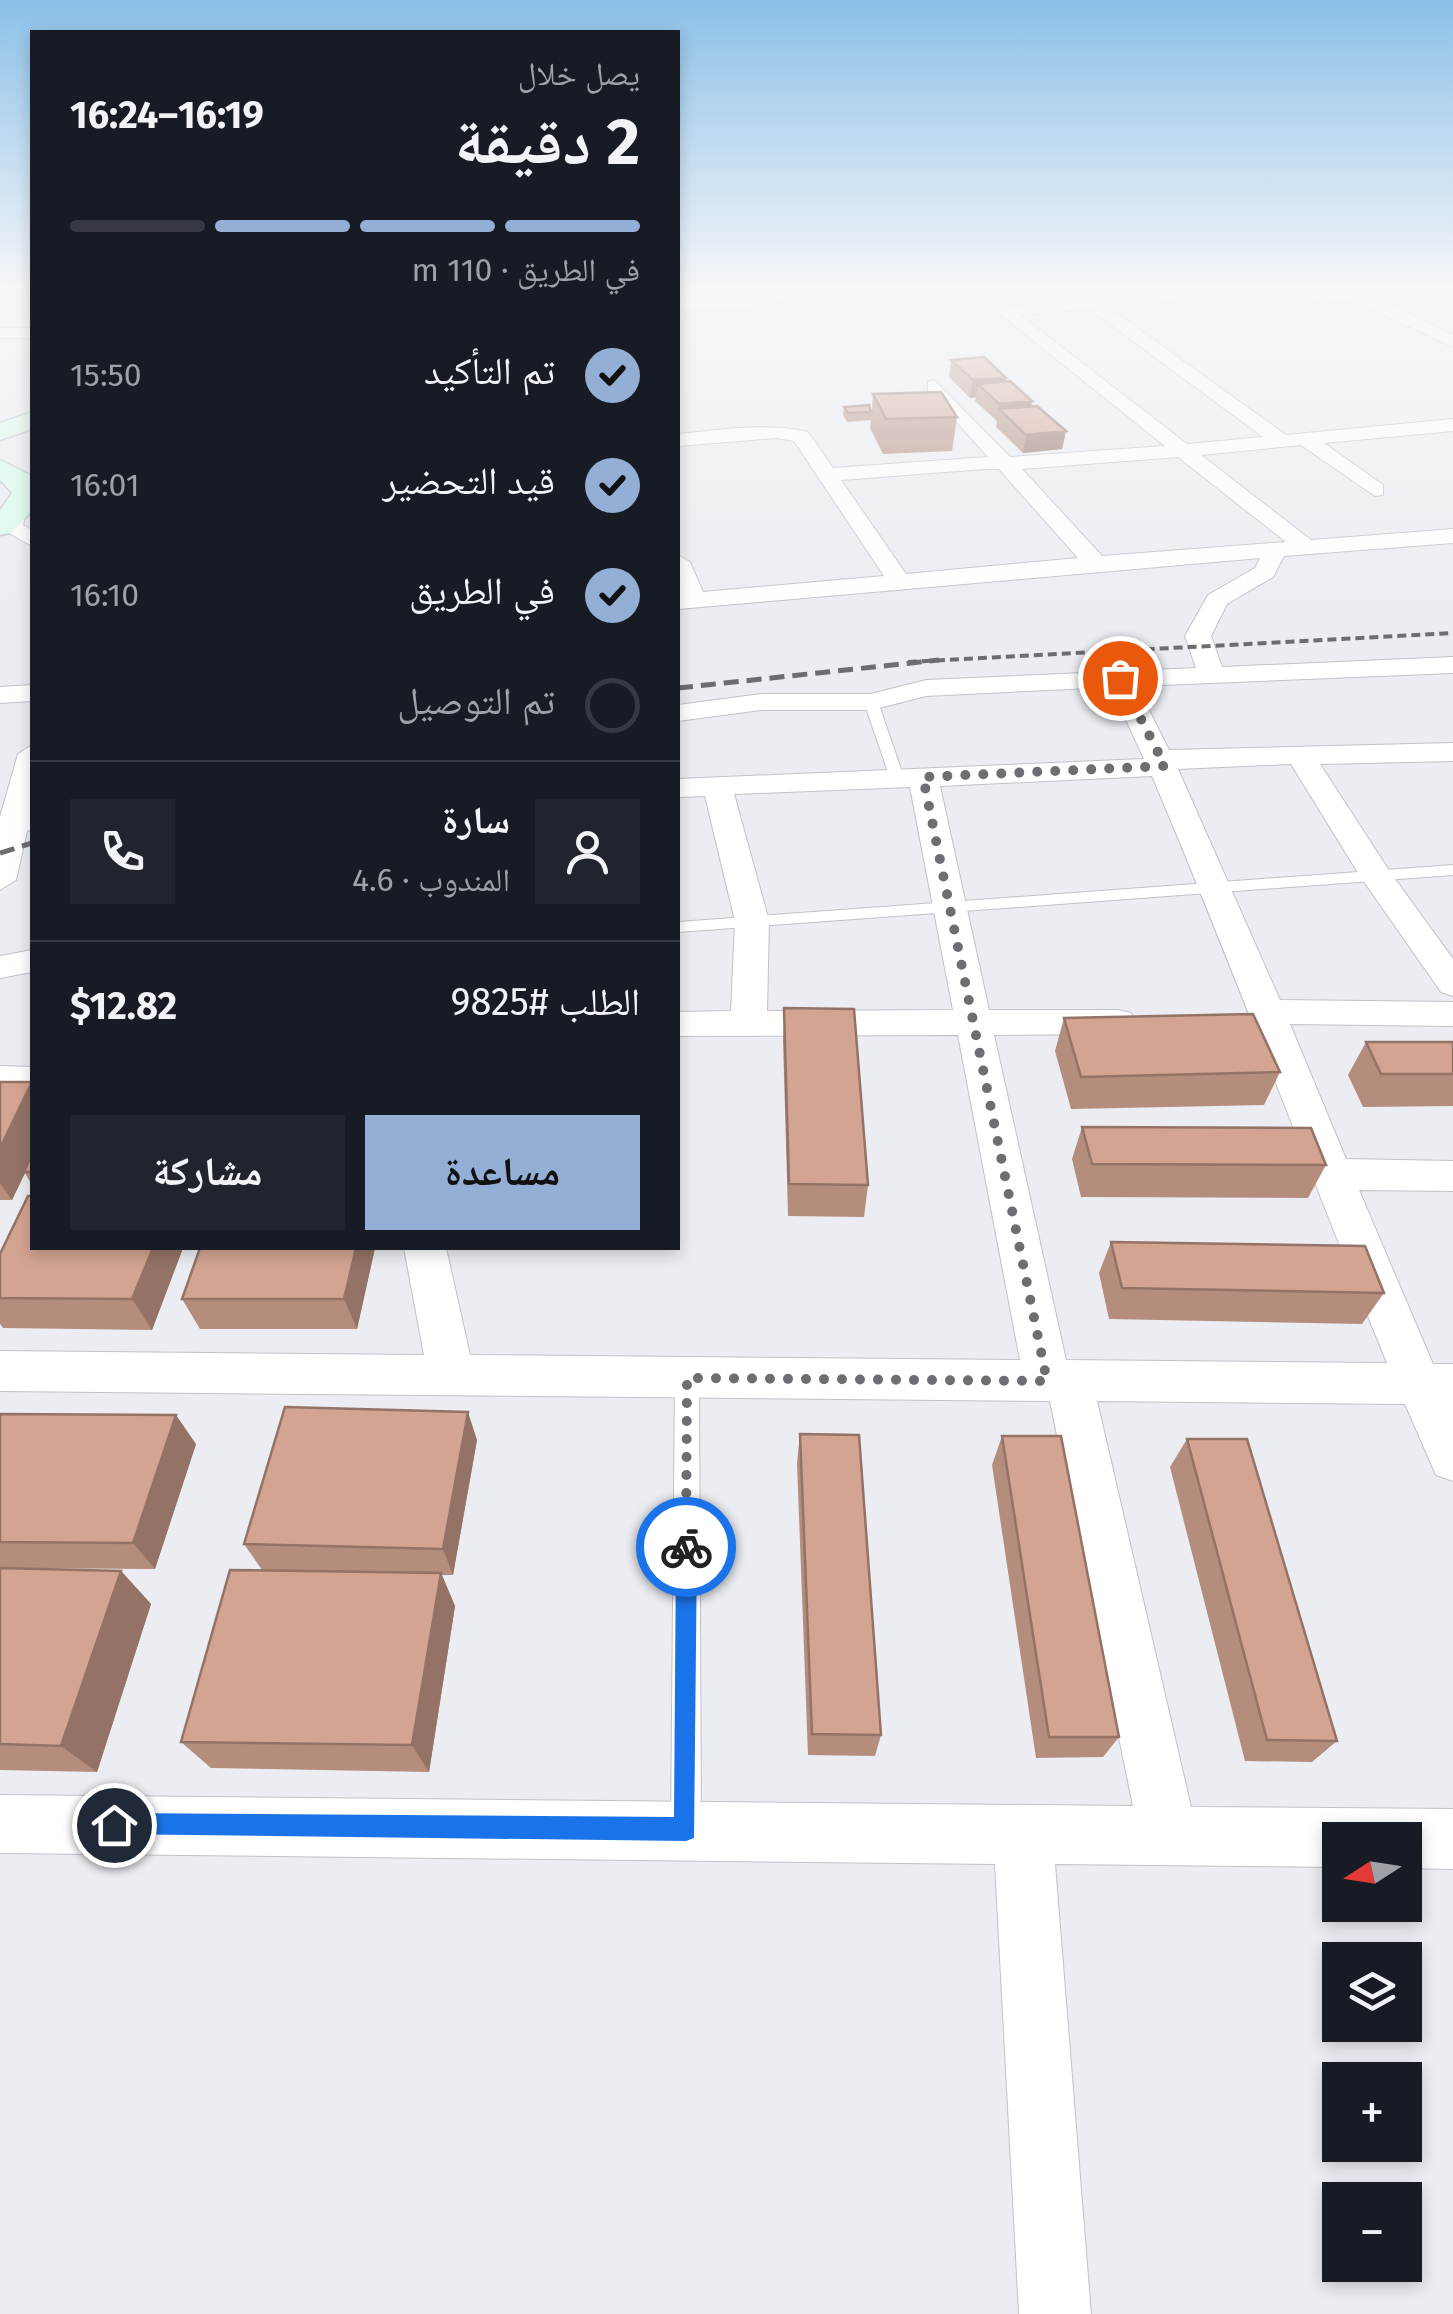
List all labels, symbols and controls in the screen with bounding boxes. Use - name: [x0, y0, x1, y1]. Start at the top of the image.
- text: يصل خلال: [518, 55, 640, 93]
- text: 16:19–16:24: [70, 92, 264, 138]
- text: 2 دقيقة: [454, 103, 640, 181]
- text: في الطريق · 110 m: [411, 251, 640, 289]
- text: تم التأكيد: [424, 348, 555, 394]
- icon: check: [585, 348, 640, 403]
- text: 15:50: [70, 356, 142, 394]
- text: قيد التحضير: [383, 458, 555, 504]
- icon: check: [585, 458, 640, 513]
- text: 16:01: [70, 466, 140, 504]
- text: في الطريق: [409, 568, 555, 614]
- icon: check: [585, 568, 640, 623]
- text: 16:10: [70, 576, 139, 614]
- pin: [1078, 636, 1163, 721]
- icon: bag: [1093, 651, 1148, 706]
- text: تم التوصيل: [397, 678, 555, 724]
- text: سارة: [442, 797, 510, 843]
- button: phone: [70, 799, 175, 904]
- button: person: [535, 799, 640, 904]
- text: المندوب · 4.6: [352, 861, 510, 899]
- text: الطلب #9825: [451, 979, 640, 1025]
- text: $12.82: [70, 983, 177, 1029]
- button: مشاركة: [70, 1115, 345, 1230]
- button: مساعدة: [365, 1115, 640, 1230]
- courier: [636, 1497, 736, 1597]
- icon: bike: [659, 1520, 714, 1575]
- pin: [72, 1783, 157, 1868]
- icon: home: [87, 1798, 142, 1853]
- north arrow: [1322, 1822, 1422, 1922]
- map controls: [1322, 1822, 1422, 2282]
- button: layers: [1322, 1942, 1422, 2042]
- button: +: [1322, 2062, 1422, 2162]
- button: −: [1322, 2182, 1422, 2282]

